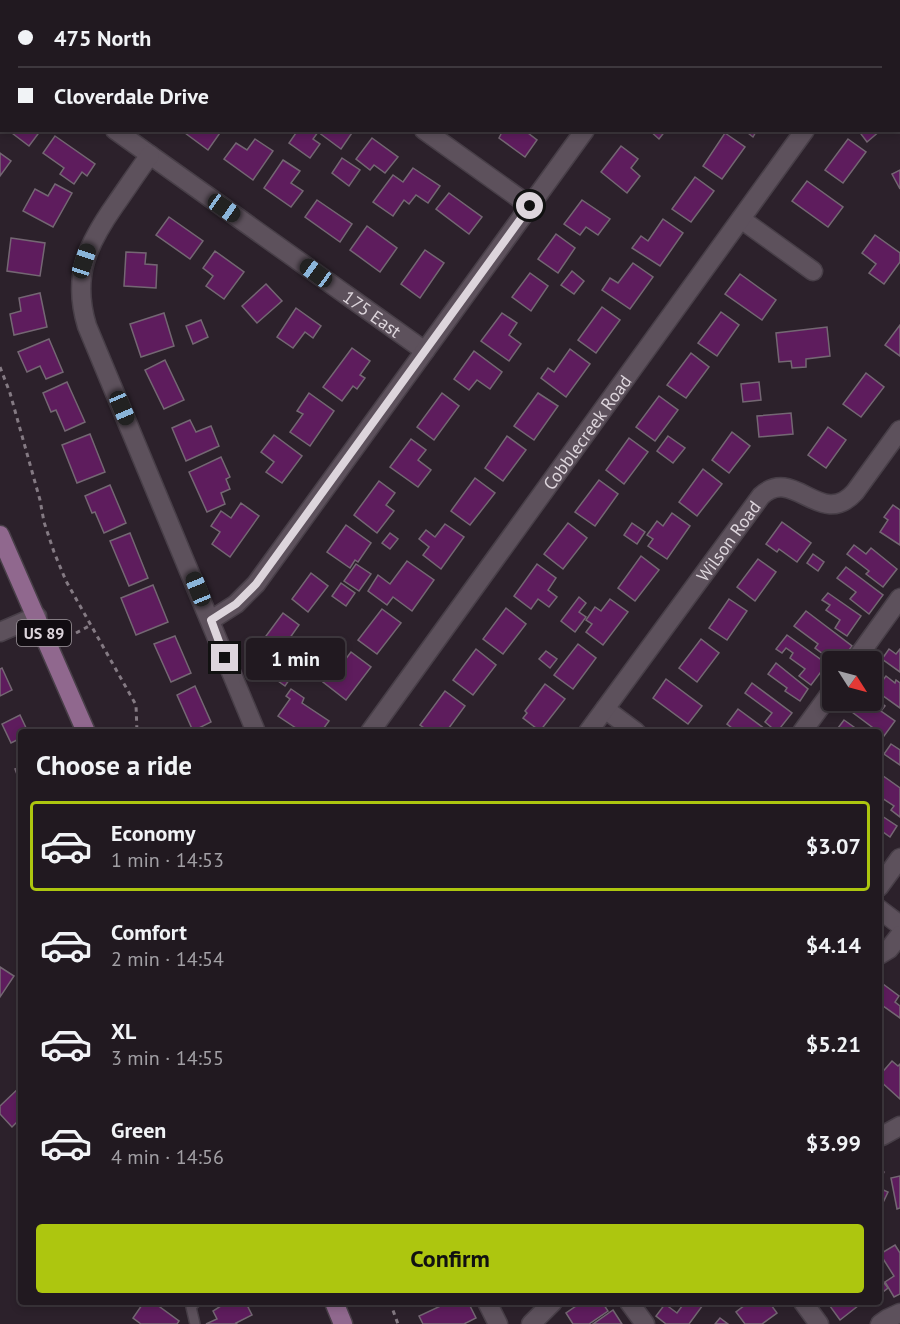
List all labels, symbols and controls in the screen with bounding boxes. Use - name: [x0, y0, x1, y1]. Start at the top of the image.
- text: 475 North: [54, 24, 151, 52]
- text: Cloverdale Drive: [54, 82, 209, 110]
- car: [204, 190, 244, 226]
- route start: [516, 192, 543, 219]
- car: [70, 241, 98, 281]
- car: [296, 255, 336, 291]
- street label: 175 East: [339, 285, 406, 342]
- street label: Cobblecreek Road: [537, 370, 636, 494]
- car: [107, 388, 137, 428]
- street label: Wilson Road: [691, 496, 765, 586]
- car: [183, 569, 213, 609]
- road number: US 89: [17, 620, 71, 646]
- callout: 1 min: [246, 637, 345, 679]
- route end: [211, 644, 238, 671]
- text: 1 min: [271, 646, 320, 672]
- north arrow: [822, 651, 882, 711]
- map controls: [822, 651, 882, 711]
- text: Choose a ride: [36, 748, 192, 782]
- icon: car: [39, 819, 93, 873]
- text: Economy: [111, 819, 195, 847]
- text: $3.07: [806, 832, 861, 860]
- text: 1 min · 14:53: [111, 847, 224, 873]
- icon: car: [39, 918, 93, 972]
- text: Comfort: [111, 918, 187, 946]
- text: $4.14: [806, 931, 861, 959]
- text: 2 min · 14:54: [111, 946, 224, 972]
- icon: car: [39, 1017, 93, 1071]
- text: XL: [111, 1017, 136, 1045]
- text: $5.21: [806, 1030, 861, 1058]
- text: 3 min · 14:55: [111, 1045, 224, 1071]
- icon: car: [39, 1116, 93, 1170]
- text: Green: [111, 1116, 166, 1144]
- text: $3.99: [806, 1129, 861, 1157]
- text: 4 min · 14:56: [111, 1144, 224, 1170]
- button: Confirm: [36, 1224, 864, 1293]

